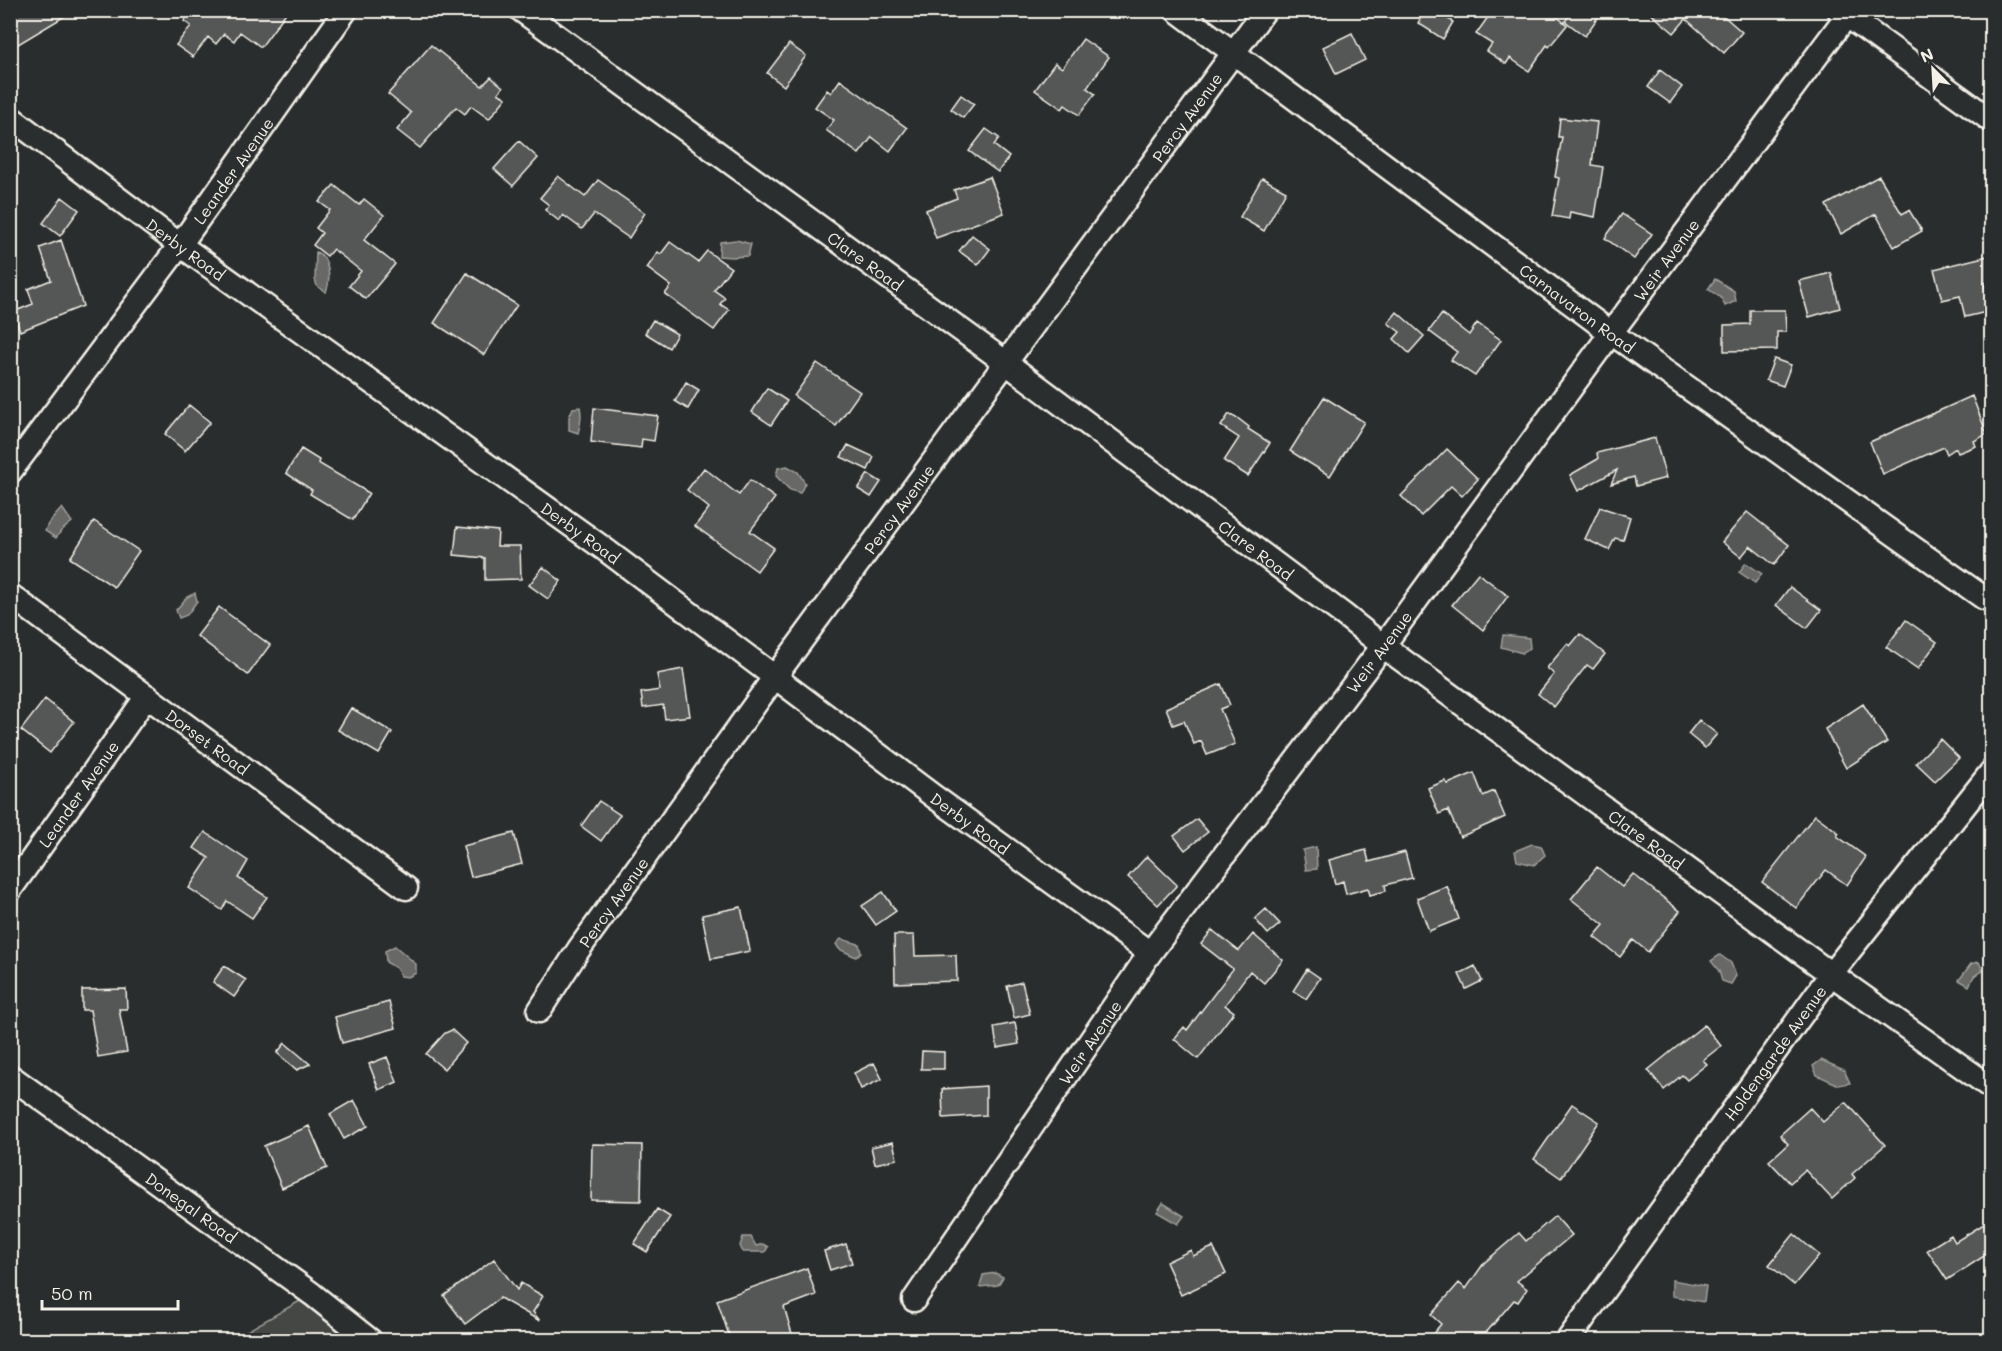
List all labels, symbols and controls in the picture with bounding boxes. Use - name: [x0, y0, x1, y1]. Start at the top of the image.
- north arrow: [1903, 39, 1963, 99]
- text: N: [1917, 43, 1937, 67]
- street label: Percy Avenue: [1147, 68, 1226, 166]
- street label: Leander Avenue: [188, 113, 278, 228]
- street label: Derby Road: [142, 213, 230, 285]
- street label: Weir Avenue: [1628, 214, 1703, 305]
- street label: Clare Road: [824, 226, 907, 295]
- street label: Carnavaron Road: [1516, 258, 1639, 357]
- street label: Percy Avenue: [859, 460, 938, 557]
- street label: Derby Road: [537, 497, 625, 568]
- street label: Clare Road: [1215, 515, 1298, 584]
- street label: Weir Avenue: [1341, 606, 1416, 697]
- street label: Dorset Road: [162, 704, 254, 779]
- street label: Leander Avenue: [33, 736, 123, 851]
- street label: Derby Road: [927, 787, 1014, 859]
- street label: Clare Road: [1605, 804, 1688, 874]
- street label: Percy Avenue: [574, 853, 652, 951]
- street label: Holdengarde Avenue: [1719, 981, 1830, 1124]
- street label: Weir Avenue: [1053, 996, 1126, 1088]
- street label: Donegal Road: [142, 1167, 241, 1247]
- scale bar: [42, 1273, 178, 1311]
- text: 50 m: [51, 1281, 93, 1305]

